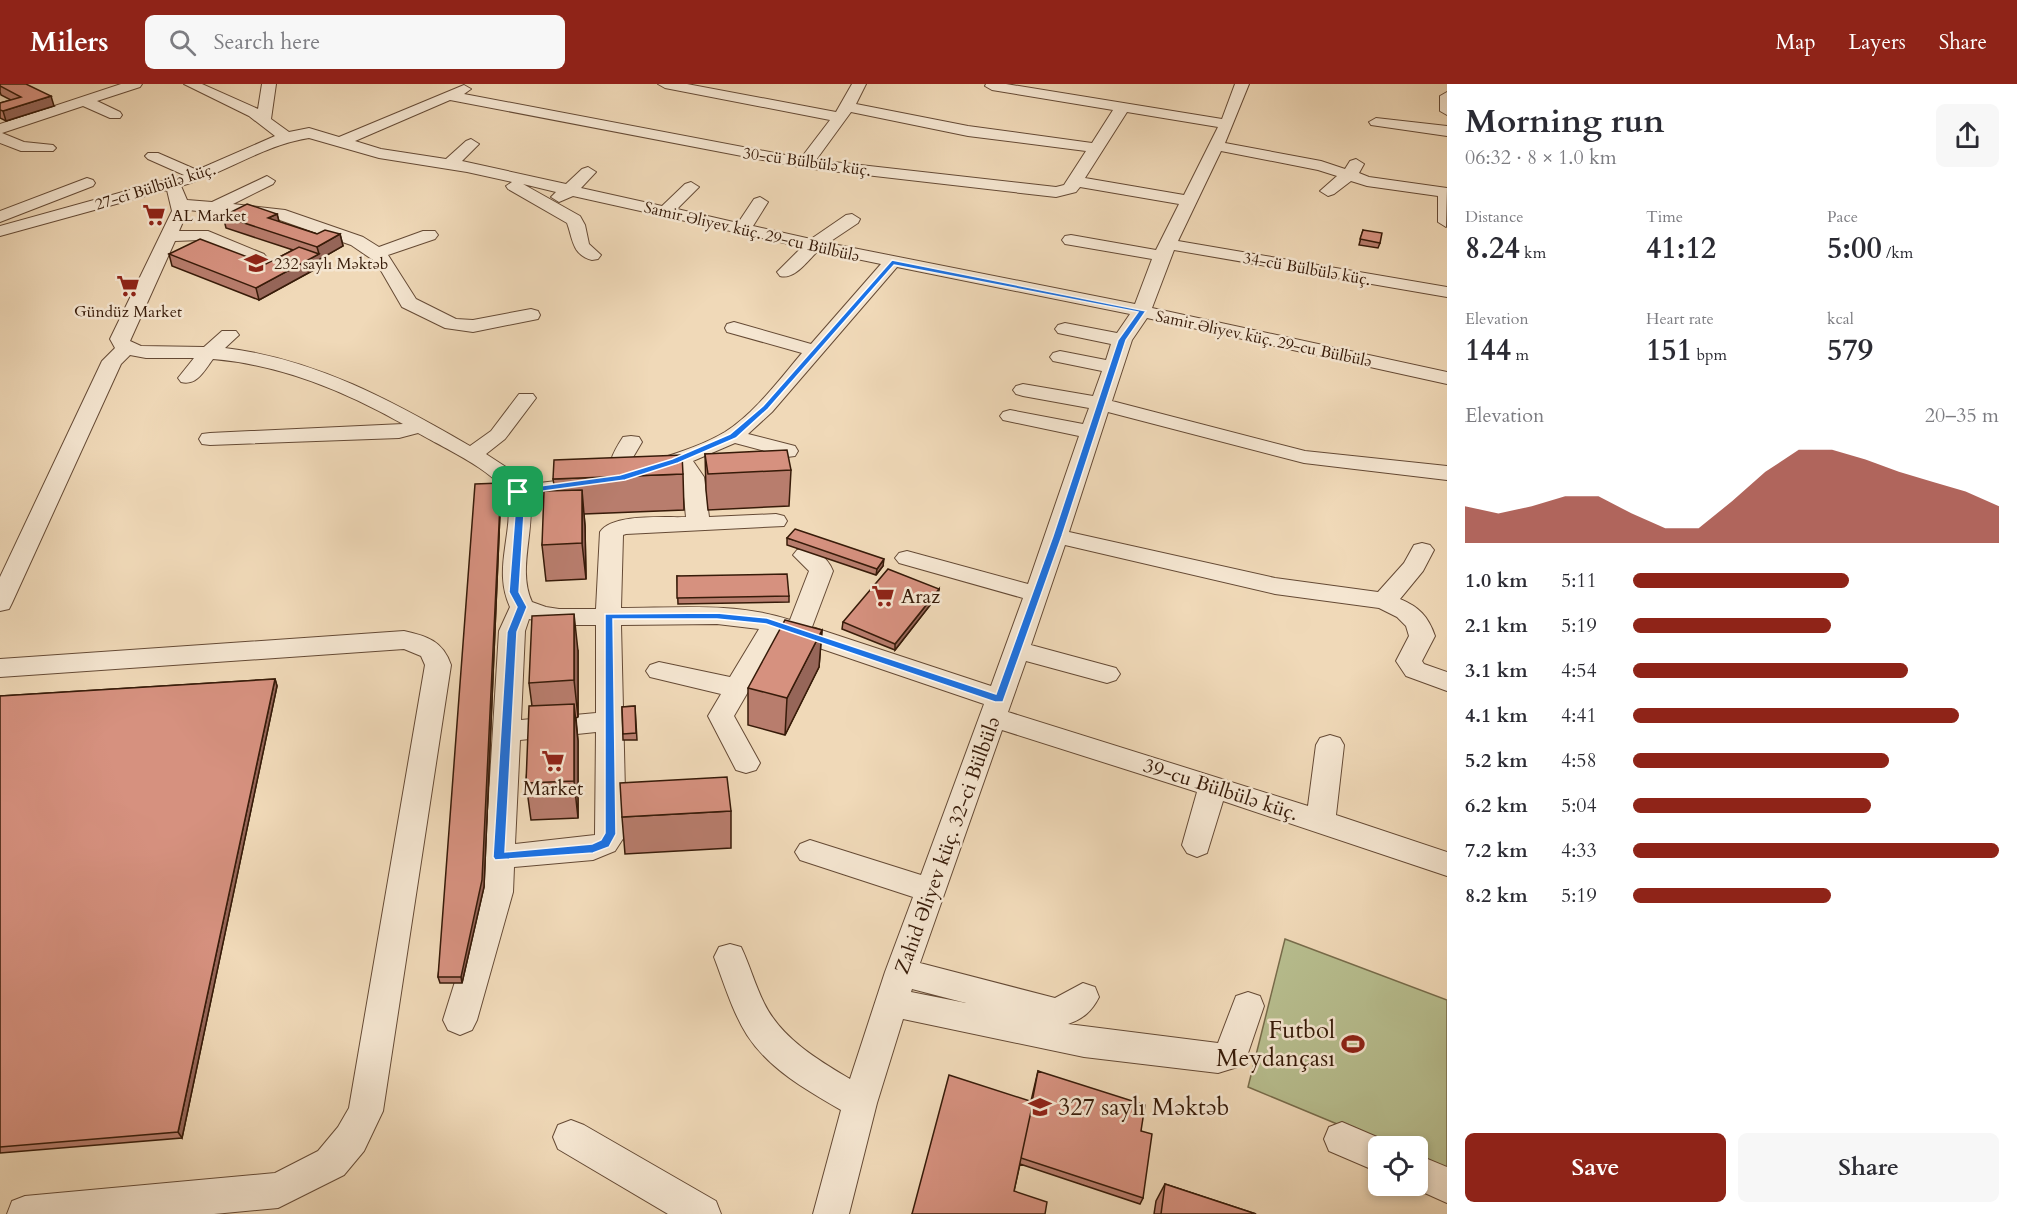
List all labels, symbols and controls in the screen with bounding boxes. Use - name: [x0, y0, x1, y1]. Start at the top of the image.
- search box: [145, 15, 565, 69]
- text: Milers: [30, 23, 109, 61]
- icon: search: [166, 26, 199, 59]
- text: Search here: [214, 27, 320, 57]
- text: Map: [1776, 28, 1816, 57]
- text: Layers: [1849, 28, 1906, 57]
- text: Share: [1939, 28, 1987, 57]
- text: Morning run: [1465, 99, 1665, 144]
- button: share: [1936, 104, 1999, 167]
- street label: 30-cü Bülbülə küç.: [741, 142, 872, 182]
- text: 06:32 · 8 × 1.0 km: [1465, 144, 1617, 171]
- street label: 27-ci Bülbülə küç.: [92, 158, 218, 216]
- street label: Samir Əliyev küç. 29-cu Bülbülə: [642, 196, 862, 268]
- supermarket icon: AL Market: [141, 202, 167, 228]
- place label: AL Market: [172, 205, 246, 227]
- text: Distance: [1465, 206, 1523, 228]
- text: Time: [1646, 206, 1683, 228]
- text: Pace: [1827, 206, 1858, 228]
- text: 8.24: [1465, 228, 1520, 269]
- text: 41:12: [1646, 228, 1716, 269]
- text: 5:00: [1827, 228, 1882, 269]
- text: km: [1520, 242, 1546, 264]
- text: /km: [1882, 242, 1913, 264]
- street label: 34-cü Bülbülə küç.: [1241, 247, 1372, 291]
- school or university icon: 232 saylı Məktəb: [243, 250, 269, 276]
- place label: 232 saylı Məktəb: [274, 253, 388, 275]
- supermarket icon: Gündüz Market: [115, 273, 141, 299]
- place label: Gündüz Market: [74, 301, 182, 323]
- street label: Samir Əliyev küç. 29-cu Bülbülə: [1154, 305, 1374, 373]
- text: Elevation: [1465, 308, 1529, 330]
- text: Heart rate: [1646, 308, 1714, 330]
- text: kcal: [1827, 308, 1854, 330]
- text: 144: [1465, 330, 1511, 371]
- text: 151: [1646, 330, 1692, 371]
- text: 579: [1827, 330, 1873, 371]
- text: m: [1511, 344, 1529, 366]
- text: bpm: [1692, 344, 1727, 366]
- text: Elevation: [1465, 402, 1544, 429]
- text: 20–35 m: [1925, 402, 1999, 429]
- pin: [492, 466, 543, 517]
- icon: arrive: [501, 475, 534, 508]
- text: 1.0 km: [1465, 567, 1528, 594]
- text: 5:11: [1561, 567, 1597, 594]
- supermarket icon: Araz: [870, 583, 896, 609]
- place label: Araz: [901, 583, 940, 610]
- text: 2.1 km: [1465, 612, 1528, 639]
- text: 5:19: [1561, 612, 1597, 639]
- text: 3.1 km: [1465, 657, 1528, 684]
- text: 4:54: [1561, 657, 1597, 684]
- text: 4.1 km: [1465, 702, 1528, 729]
- text: 4:41: [1561, 702, 1597, 729]
- street label: Zahid Əliyev küç. 32-ci Bülbülə: [888, 713, 1007, 978]
- text: 5.2 km: [1465, 747, 1528, 774]
- text: 4:58: [1561, 747, 1597, 774]
- supermarket icon: Market: [540, 748, 566, 774]
- street label: 39-cu Bülbülə küç.: [1140, 752, 1302, 827]
- place label: Market: [523, 775, 584, 802]
- text: 6.2 km: [1465, 792, 1528, 819]
- text: 5:04: [1561, 792, 1597, 819]
- text: 7.2 km: [1465, 837, 1528, 864]
- text: 4:33: [1561, 837, 1597, 864]
- text: 8.2 km: [1465, 882, 1528, 909]
- text: 5:19: [1561, 882, 1597, 909]
- place label: Futbol Meydançası: [1216, 1014, 1335, 1075]
- sports icon: Futbol Meydançası: [1340, 1031, 1366, 1057]
- place label: 327 saylı Məktəb: [1058, 1091, 1229, 1124]
- school or university icon: 327 saylı Məktəb: [1027, 1094, 1053, 1120]
- button: Save: [1465, 1133, 1726, 1202]
- button: Share: [1738, 1133, 1999, 1202]
- map controls: [1368, 1136, 1428, 1196]
- button: locate: [1368, 1136, 1428, 1196]

